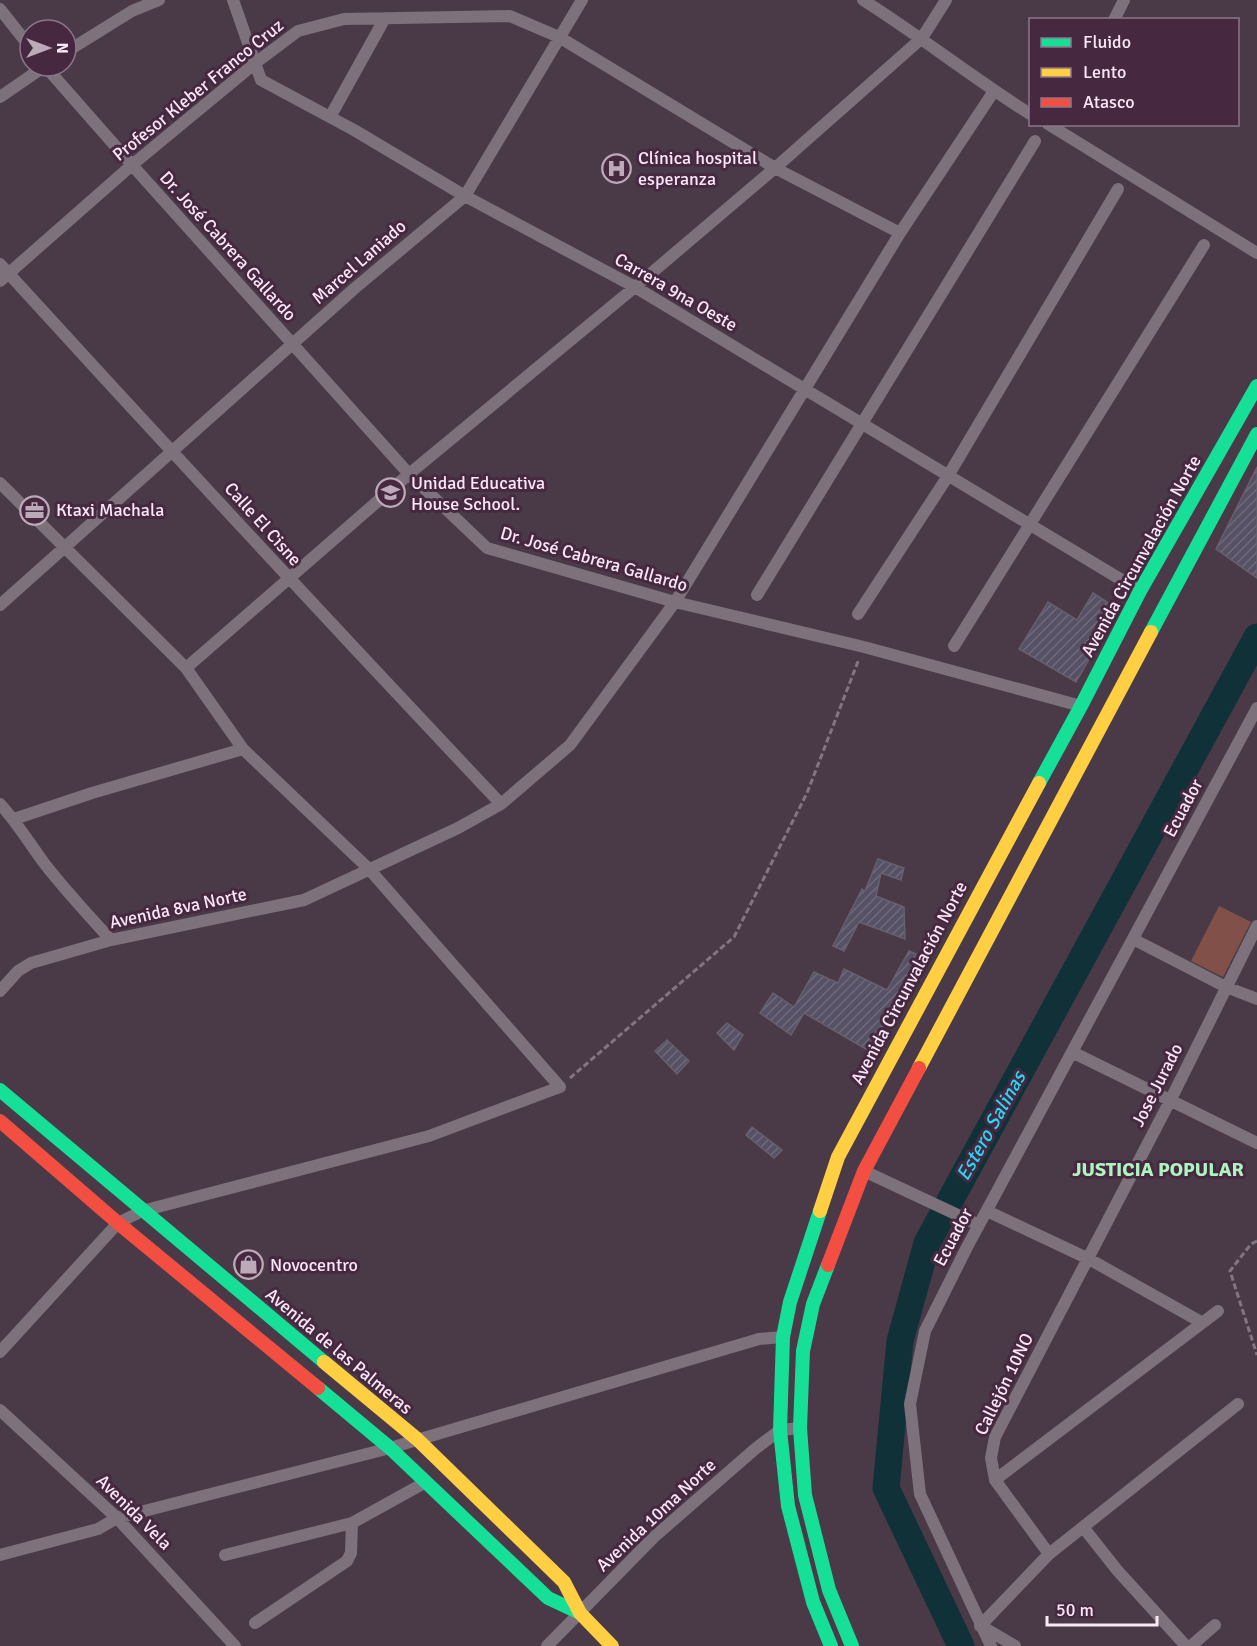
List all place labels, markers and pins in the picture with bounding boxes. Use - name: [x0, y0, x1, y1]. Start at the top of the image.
- place label: Clínica hospital esperanza: [638, 147, 757, 190]
- hospital icon: Clínica hospital esperanza: [601, 152, 633, 184]
- place label: Unidad Educativa House School.: [411, 472, 545, 515]
- school or university icon: Unidad Educativa House School.: [374, 477, 406, 509]
- office icon: Ktaxi Machala: [19, 494, 51, 526]
- place label: Ktaxi Machala: [56, 499, 164, 521]
- shop icon: Novocentro: [233, 1249, 265, 1281]
- place label: Novocentro: [270, 1254, 358, 1276]

